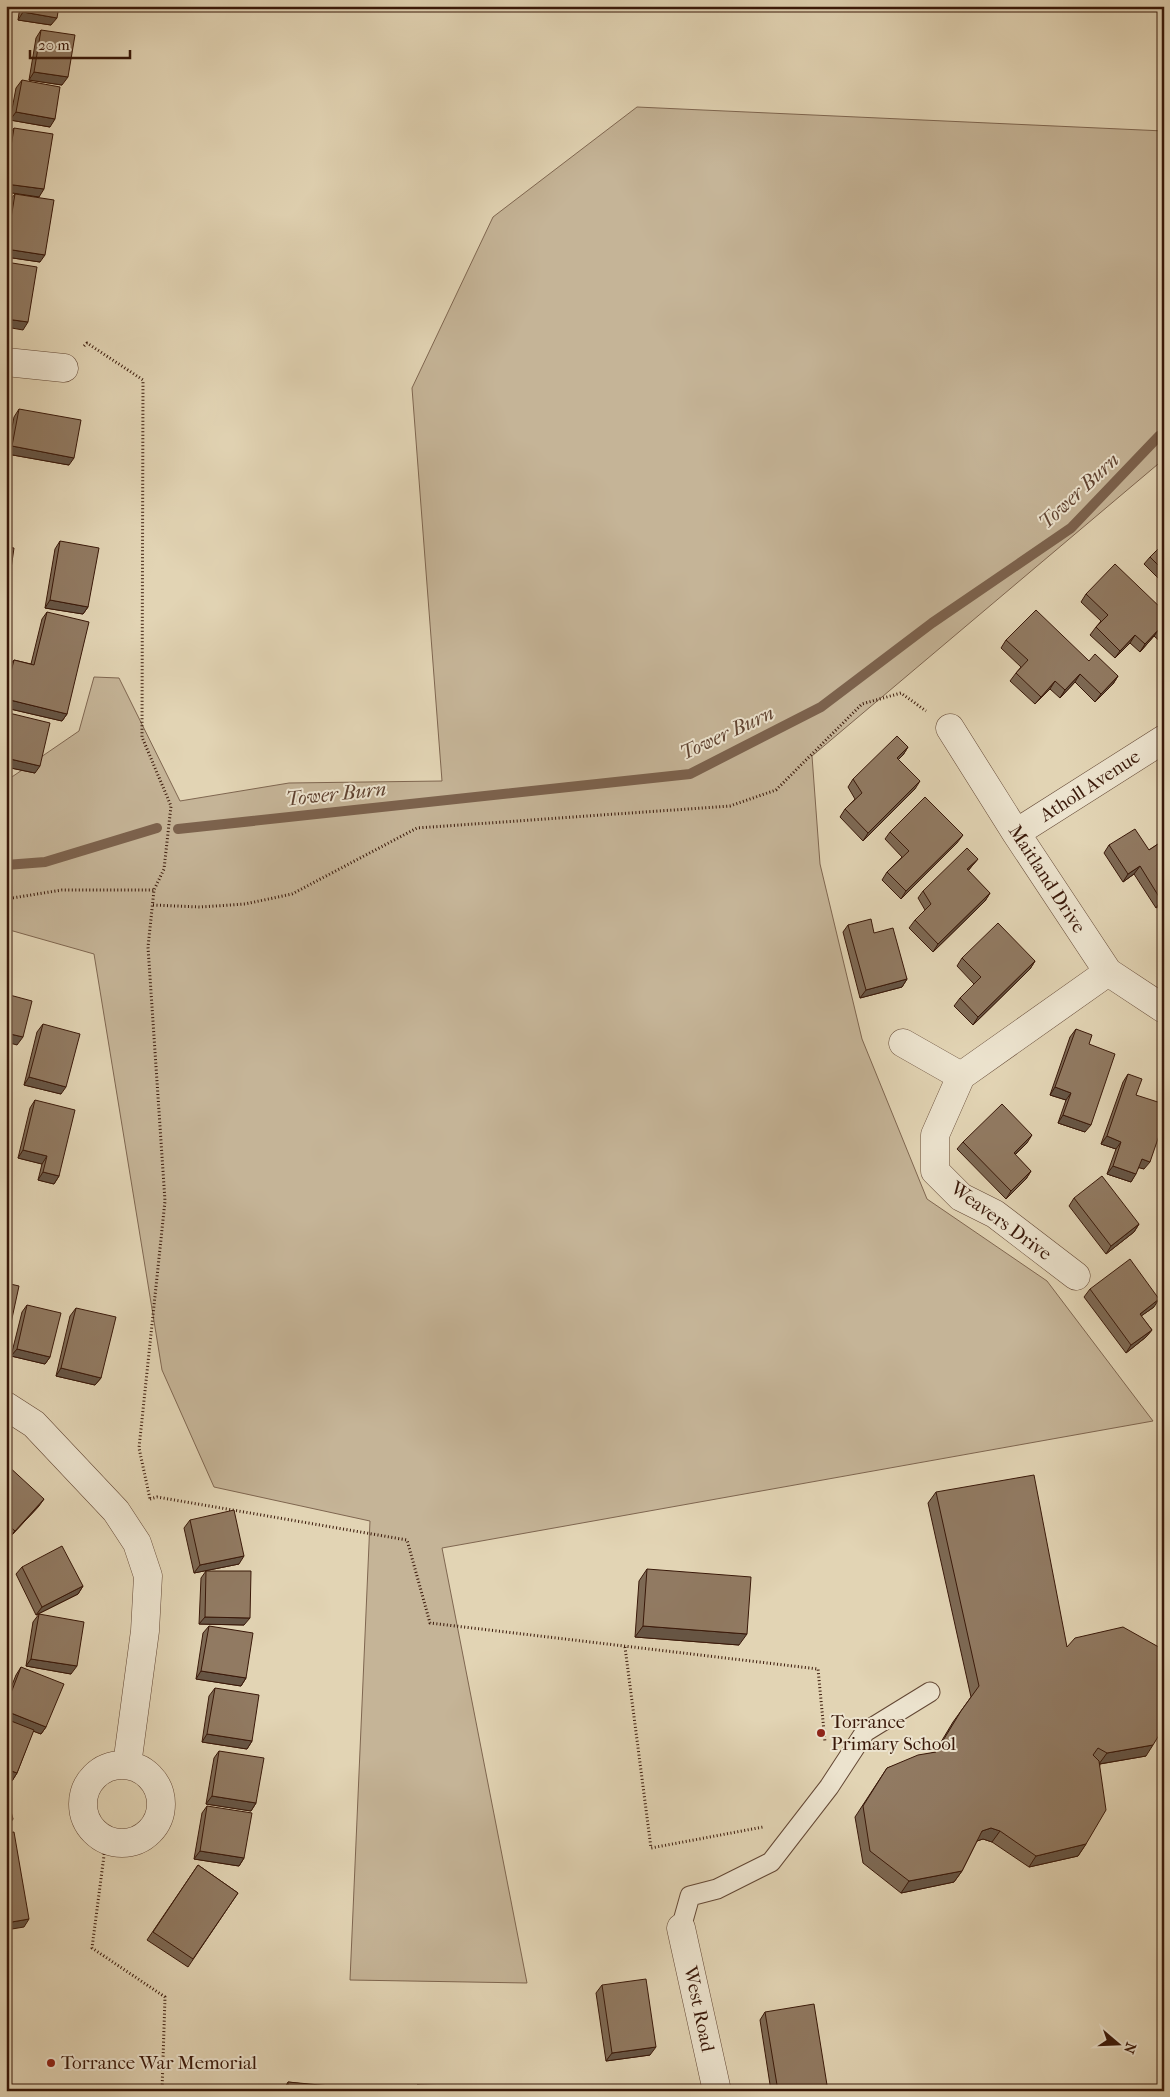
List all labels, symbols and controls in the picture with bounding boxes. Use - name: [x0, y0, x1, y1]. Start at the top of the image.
- scale bar: [30, 28, 130, 60]
- text: 20 m: [38, 36, 70, 54]
- water label: Tower Burn: [1034, 448, 1124, 534]
- water label: Tower Burn: [676, 701, 778, 765]
- street label: Atholl Avenue: [1035, 745, 1144, 827]
- water label: Tower Burn: [285, 777, 387, 811]
- street label: Maitland Drive: [1004, 821, 1090, 937]
- street label: Weavers Drive: [945, 1176, 1056, 1265]
- place label: Torrance Primary School: [831, 1711, 956, 1755]
- marker: Torrance Primary School: [815, 1727, 827, 1739]
- street label: West Road: [679, 1963, 719, 2054]
- north arrow: [1092, 2020, 1142, 2070]
- text: N: [1120, 2040, 1140, 2056]
- place label: Torrance War Memorial: [61, 2052, 257, 2074]
- marker: Torrance War Memorial: [45, 2057, 57, 2069]

